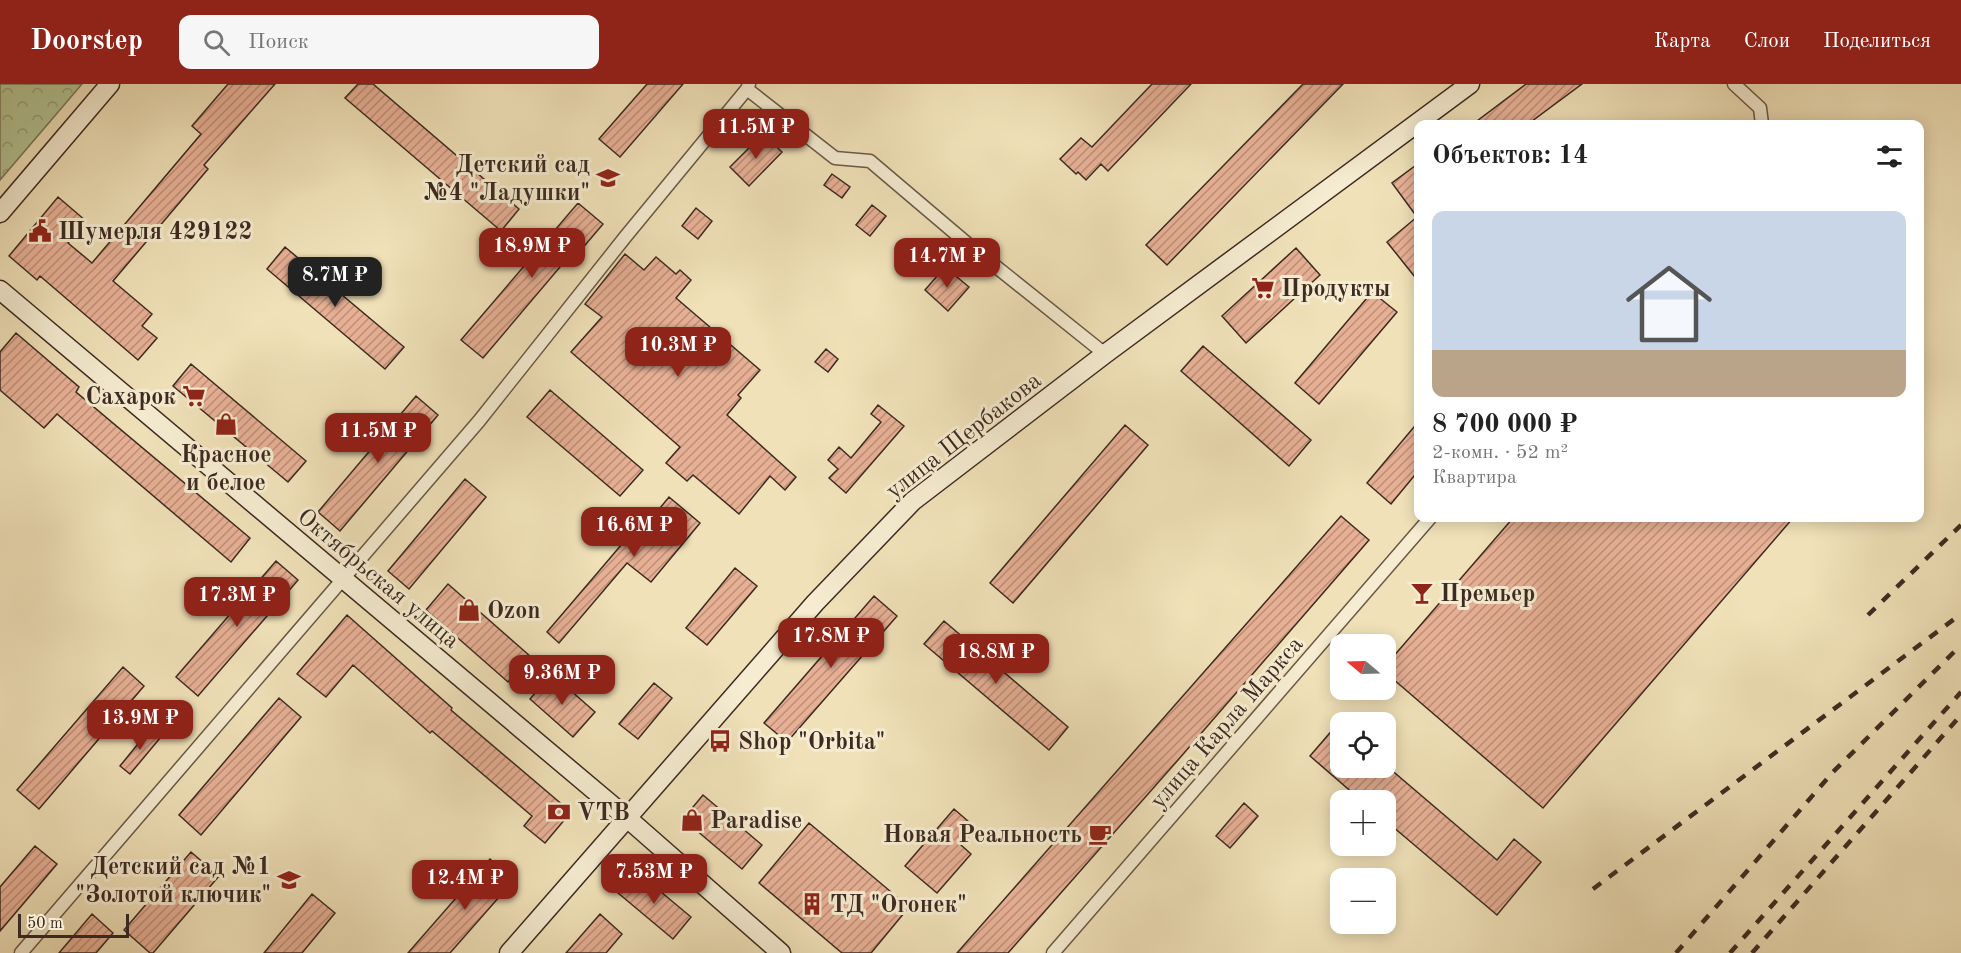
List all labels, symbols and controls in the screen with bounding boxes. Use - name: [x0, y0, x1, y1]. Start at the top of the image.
- search box: [179, 15, 599, 69]
- icon: search: [200, 26, 233, 59]
- text: Doorstep: [30, 28, 143, 56]
- text: Поиск: [248, 31, 309, 53]
- text: Карта: [1654, 31, 1711, 52]
- text: Слои: [1744, 31, 1790, 52]
- text: Поделиться: [1823, 31, 1931, 52]
- pin: 11.5M ₽: [701, 109, 811, 160]
- text: 11.5M ₽: [717, 118, 795, 138]
- icon: filters: [1873, 140, 1906, 173]
- text: Объектов: 14: [1432, 143, 1588, 169]
- place label: Детский сад №4 "Ладушки": [423, 154, 590, 206]
- school or university icon: Детский сад №4 "Ладушки": [595, 165, 621, 191]
- public building icon: Шумерля 429122: [27, 218, 53, 244]
- place label: Шумерля 429122: [58, 221, 252, 245]
- pin: 18.9M ₽: [477, 228, 587, 279]
- text: 18.9M ₽: [493, 237, 571, 257]
- pin: 14.7M ₽: [892, 238, 1002, 289]
- text: 14.7M ₽: [908, 247, 986, 267]
- icon: home: [1615, 250, 1723, 358]
- pin: 8.7M ₽: [286, 257, 384, 308]
- text: 8.7M ₽: [302, 266, 368, 286]
- supermarket icon: Продукты: [1250, 275, 1276, 301]
- place label: Продукты: [1281, 278, 1390, 302]
- pin: 10.3M ₽: [623, 327, 733, 378]
- text: 10.3M ₽: [639, 336, 717, 356]
- street label: улица Щербакова: [882, 369, 1046, 504]
- supermarket icon: Сахарок: [181, 383, 207, 409]
- place label: Сахарок: [86, 386, 176, 410]
- shop icon: Красное и белое: [213, 411, 239, 437]
- text: 8 700 000 ₽: [1432, 412, 1578, 438]
- pin: 11.5M ₽: [323, 413, 433, 464]
- text: 11.5M ₽: [339, 422, 417, 442]
- text: 2-комн. · 52 m²: [1432, 443, 1568, 463]
- place label: Красное и белое: [180, 444, 272, 496]
- text: Квартира: [1432, 468, 1517, 488]
- street label: Октябрьская улица: [292, 505, 463, 654]
- pin: 16.6M ₽: [579, 507, 689, 558]
- text: 16.6M ₽: [595, 516, 673, 536]
- pin: 17.3M ₽: [182, 577, 292, 628]
- bar icon: Премьер: [1409, 580, 1435, 606]
- place label: Премьер: [1440, 583, 1535, 607]
- text: 17.3M ₽: [198, 586, 276, 606]
- shop icon: Ozon: [456, 597, 482, 623]
- place label: Ozon: [487, 600, 541, 624]
- pin: 17.8M ₽: [776, 618, 886, 669]
- text: 17.8M ₽: [792, 627, 870, 647]
- street label: улица Карла Маркса: [1147, 633, 1309, 814]
- pin: 18.8M ₽: [941, 634, 1051, 685]
- north arrow: [1330, 634, 1396, 700]
- map controls: [1330, 634, 1396, 934]
- text: 18.8M ₽: [957, 643, 1035, 663]
- pin: 9.36M ₽: [507, 655, 617, 706]
- text: 9.36M ₽: [523, 664, 601, 684]
- pin: 13.9M ₽: [85, 700, 195, 751]
- text: 13.9M ₽: [101, 709, 179, 729]
- button: locate: [1330, 712, 1396, 778]
- bus stop icon: Shop "Orbita": [707, 728, 733, 754]
- place label: Shop "Orbita": [738, 731, 885, 755]
- button: +: [1330, 790, 1396, 856]
- bank icon: VTB: [546, 799, 572, 825]
- place label: VTB: [577, 802, 630, 826]
- shop icon: Paradise: [679, 807, 705, 833]
- place label: Paradise: [710, 810, 802, 834]
- cafe icon: Новая Реальность: [1087, 821, 1113, 847]
- place label: Новая Реальность: [883, 824, 1082, 848]
- pin: 7.53M ₽: [599, 854, 709, 905]
- place label: Детский сад №1 "Золотой ключик": [76, 856, 271, 908]
- pin: 12.4M ₽: [410, 860, 520, 911]
- text: 7.53M ₽: [615, 863, 693, 883]
- school or university icon: Детский сад №1 "Золотой ключик": [276, 867, 302, 893]
- button: −: [1330, 868, 1396, 934]
- text: 12.4M ₽: [426, 869, 504, 889]
- building icon: ТД "Огонек": [799, 891, 825, 917]
- place label: ТД "Огонек": [830, 894, 967, 918]
- scale bar: [18, 911, 129, 938]
- text: 50 m: [27, 916, 63, 932]

